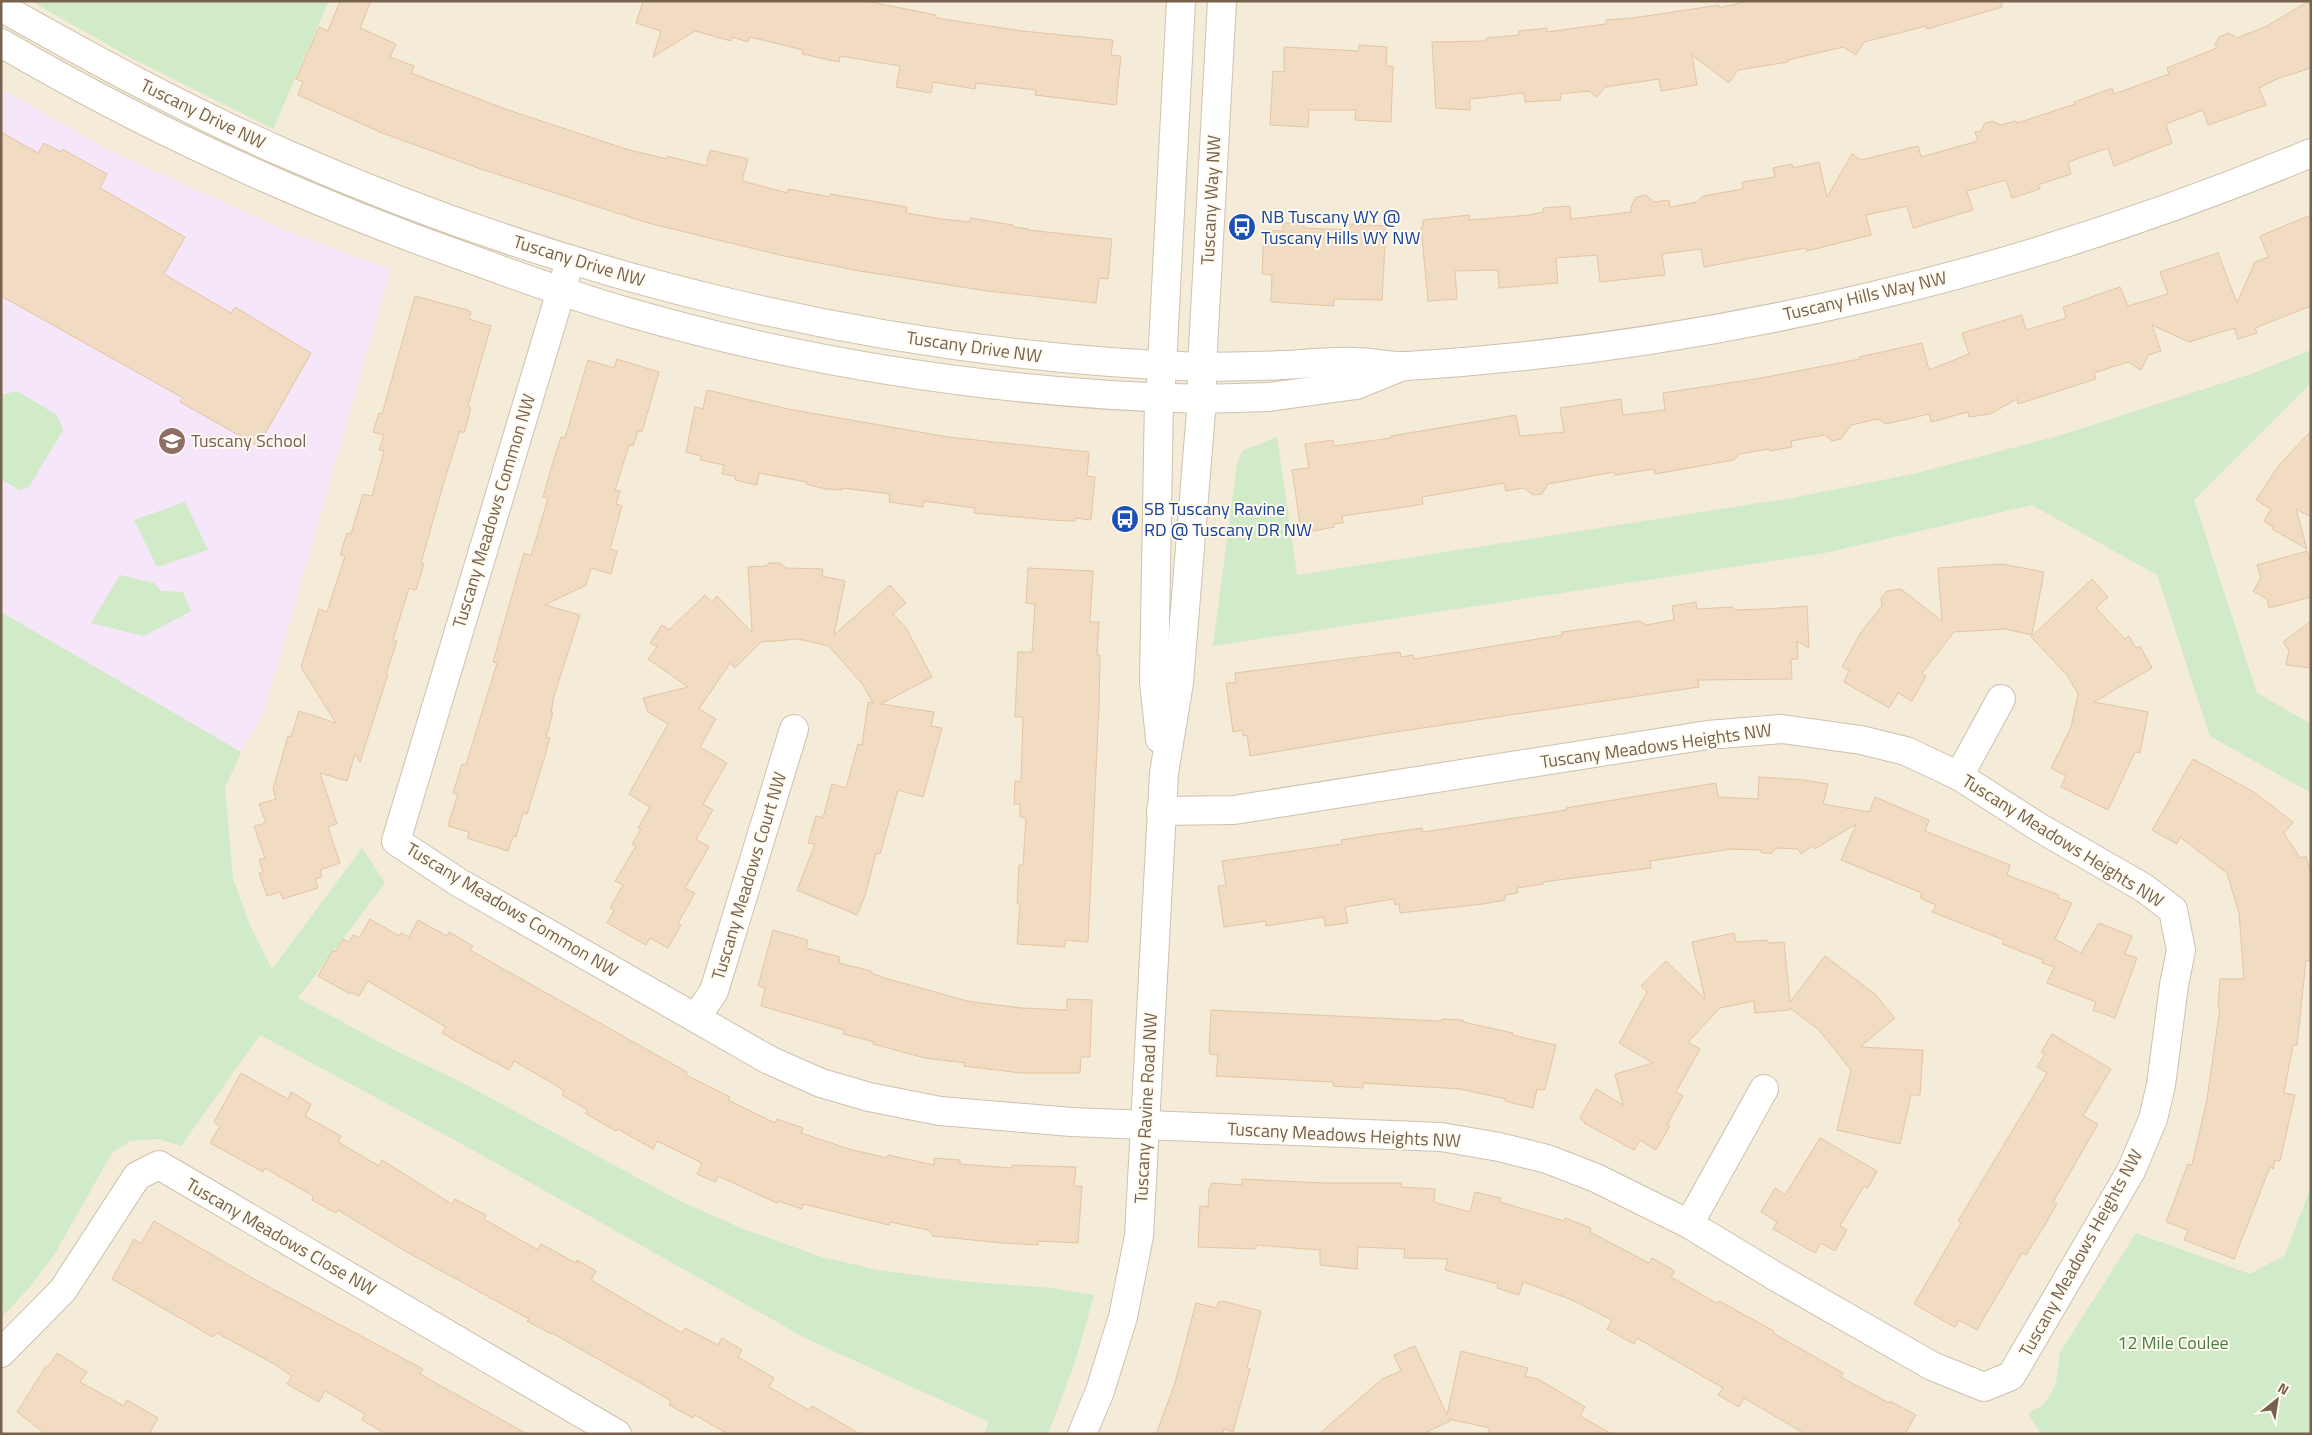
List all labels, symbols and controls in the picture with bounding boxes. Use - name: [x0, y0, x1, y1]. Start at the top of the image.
- street label: Tuscany Drive NW: [136, 72, 270, 156]
- street label: Tuscany Way NW: [1194, 134, 1227, 266]
- place label: NB Tuscany WY @ Tuscany Hills WY NW: [1261, 203, 1420, 251]
- bus stop icon: NB Tuscany WY @ Tuscany Hills WY NW: [1227, 212, 1257, 242]
- street label: Tuscany Drive NW: [510, 228, 648, 293]
- street label: Tuscany Hills Way NW: [1780, 264, 1949, 327]
- street label: Tuscany Drive NW: [905, 324, 1044, 369]
- street label: Tuscany Meadows Common NW: [445, 390, 542, 631]
- school or university icon: Tuscany School: [157, 426, 187, 456]
- place label: Tuscany School: [191, 427, 306, 454]
- place label: SB Tuscany Ravine RD @ Tuscany DR NW: [1144, 495, 1312, 543]
- bus stop icon: SB Tuscany Ravine RD @ Tuscany DR NW: [1110, 504, 1140, 534]
- street label: Tuscany Meadows Heights NW: [1538, 716, 1774, 775]
- street label: Tuscany Meadows Heights NW: [1957, 767, 2170, 914]
- street label: Tuscany Meadows Court NW: [704, 768, 793, 983]
- street label: Tuscany Meadows Common NW: [401, 835, 624, 984]
- street label: Tuscany Ravine Road NW: [1127, 1012, 1164, 1204]
- street label: Tuscany Meadows Heights NW: [1227, 1115, 1461, 1154]
- street label: Tuscany Meadows Heights NW: [2012, 1144, 2149, 1361]
- street label: Tuscany Meadows Close NW: [181, 1171, 382, 1302]
- park label: 12 Mile Coulee: [2117, 1329, 2229, 1356]
- north arrow: [2252, 1375, 2302, 1425]
- text: N: [2274, 1377, 2293, 1400]

